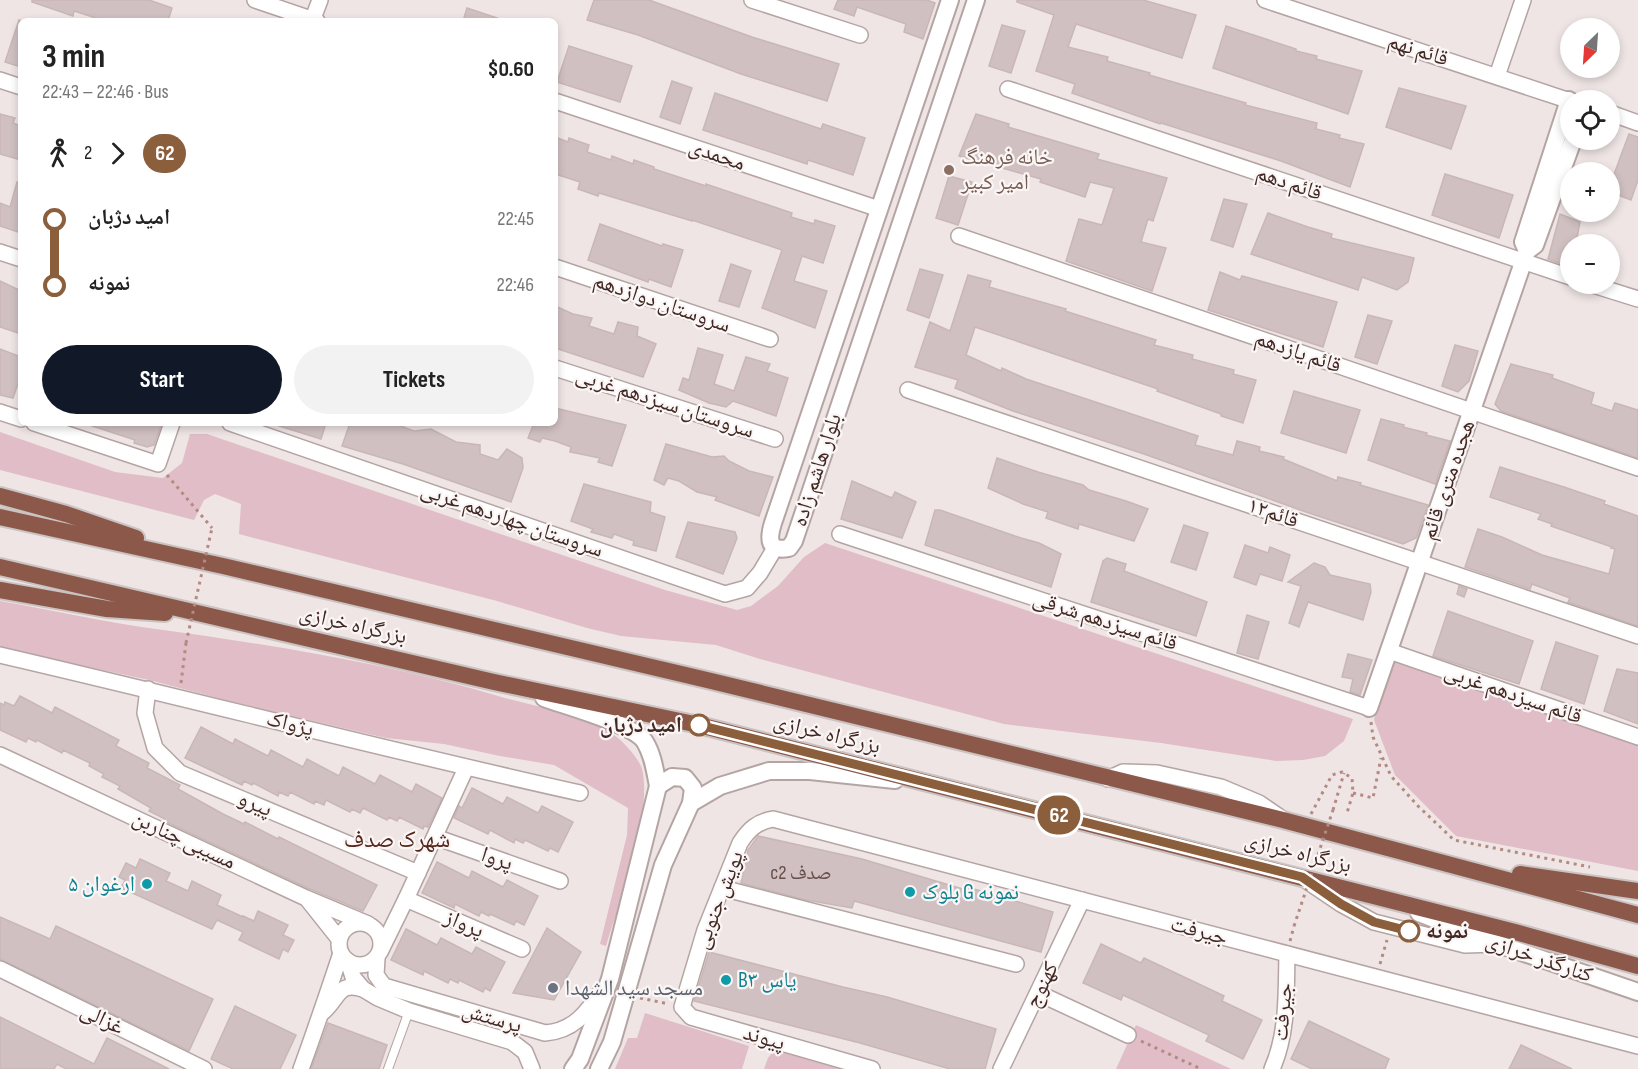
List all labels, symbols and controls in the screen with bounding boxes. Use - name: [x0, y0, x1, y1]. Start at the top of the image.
- north arrow: [1560, 18, 1620, 78]
- map controls: [1560, 18, 1620, 294]
- street label: قائم نهم: [1384, 28, 1452, 72]
- text: 3 min: [42, 37, 105, 77]
- text: $0.60: [487, 56, 534, 83]
- text: 22:43 – 22:46 · Bus: [42, 80, 169, 104]
- button: locate: [1560, 90, 1620, 150]
- street label: محمدی: [685, 133, 749, 177]
- icon: walk: [42, 137, 75, 170]
- icon: forward: [101, 137, 134, 170]
- text: 2: [84, 141, 92, 165]
- text: 62: [155, 141, 174, 166]
- place label: خانه فرهنگ امیر کبیر: [960, 144, 1053, 196]
- street label: قائم دهم: [1253, 159, 1325, 207]
- button: +: [1560, 162, 1620, 222]
- marker: خانه فرهنگ امیر کبیر: [942, 163, 956, 177]
- text: امید دژبان: [88, 204, 170, 231]
- text: 22:45: [497, 207, 534, 231]
- button: −: [1560, 234, 1620, 294]
- street label: سروستان دوازدهم: [590, 267, 734, 339]
- text: نمونه: [88, 270, 130, 297]
- text: 22:46: [497, 273, 534, 297]
- street label: قائم یازدهم: [1251, 325, 1345, 379]
- button: Start: [42, 345, 282, 414]
- button: Tickets: [294, 345, 534, 414]
- street label: سروستان سیزدهم غربی: [572, 361, 758, 445]
- street label: بلوار هاشم زاده: [786, 410, 848, 530]
- street label: هجده متری قائم: [1415, 416, 1481, 544]
- street label: سروستان چهاردهم غربی: [417, 476, 607, 564]
- street label: قائم۱۲: [1244, 492, 1302, 534]
- street label: قائم سیزدهم شرقی: [1029, 585, 1181, 657]
- street label: بزرگراه خرازی: [297, 600, 409, 650]
- street label: قائم سیزدهم غربی: [1441, 658, 1585, 730]
- street label: پژواک: [264, 705, 316, 743]
- street label: بزرگراه خرازی: [771, 708, 883, 760]
- place label: امید دژبان: [600, 712, 682, 739]
- marker: امید دژبان: [688, 714, 710, 736]
- street label: پیرو: [234, 785, 276, 823]
- line badge: 62: [1032, 796, 1086, 834]
- text: 62: [1049, 803, 1069, 828]
- street label: مسیبی چناربن: [128, 804, 240, 876]
- district label: شهرک صدف: [344, 825, 450, 854]
- street label: بزرگراه خرازی: [1242, 827, 1354, 879]
- street label: پروا: [477, 841, 517, 877]
- street label: پویش جنوبی: [688, 847, 750, 953]
- house number: c2 صدف: [770, 861, 832, 885]
- place label: ارغوان ۵: [68, 871, 135, 898]
- marker: ارغوان ۵: [140, 877, 154, 891]
- place label: بلوک G نمونه: [922, 879, 1019, 906]
- marker: بلوک G نمونه: [903, 885, 917, 899]
- street label: پرواز: [439, 903, 488, 944]
- street label: جيرفت: [1167, 910, 1231, 952]
- place label: نمونه: [1426, 918, 1468, 945]
- marker: نمونه: [1398, 920, 1420, 942]
- street label: کنارگذر خرازی: [1482, 927, 1596, 989]
- street label: كهنوج: [1019, 957, 1065, 1013]
- place label: B۳ یاس: [738, 967, 797, 994]
- marker: B۳ یاس: [719, 973, 733, 987]
- place label: مسجد سید الشهدا: [565, 975, 703, 1002]
- marker: مسجد سید الشهدا: [546, 981, 560, 995]
- street label: جیرفت: [1267, 982, 1299, 1042]
- street label: غزالی: [76, 997, 128, 1041]
- street label: پرستش: [459, 997, 525, 1039]
- street label: پیوند: [740, 1019, 788, 1057]

